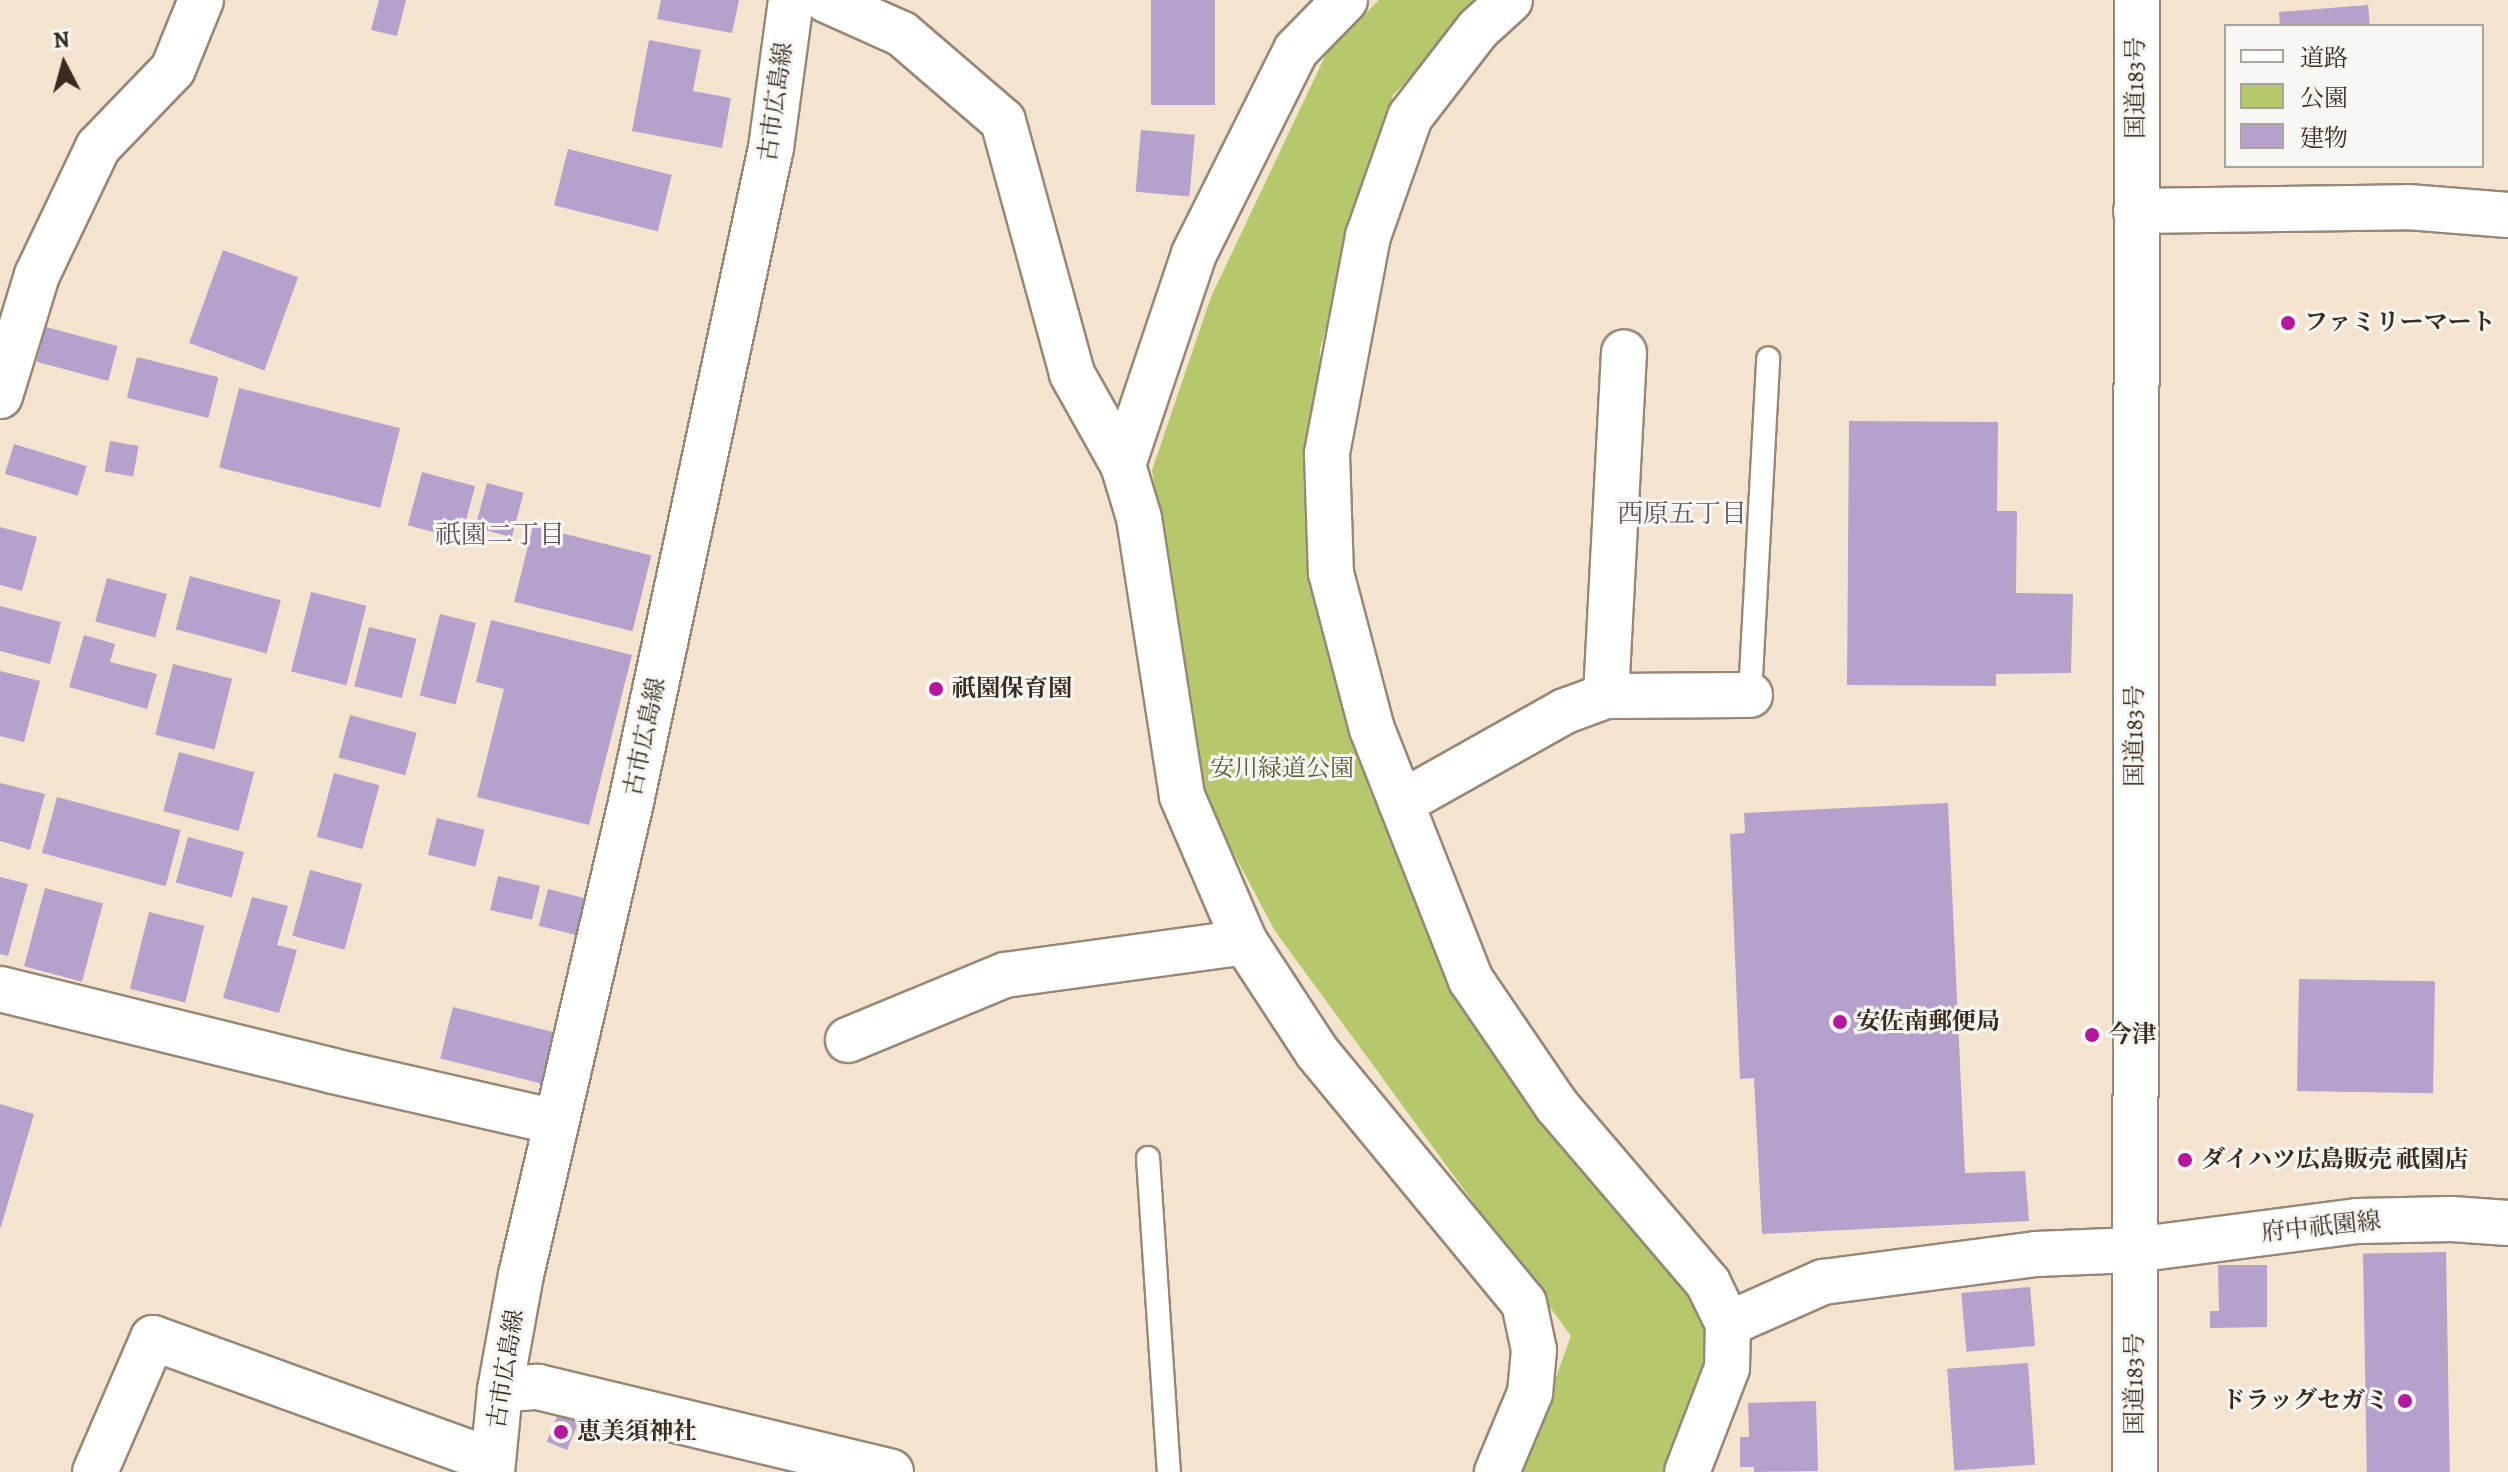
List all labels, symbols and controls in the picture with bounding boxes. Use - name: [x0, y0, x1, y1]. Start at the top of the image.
- north arrow: [24, 24, 104, 104]
- text: N: [52, 24, 71, 56]
- legend: [2224, 24, 2484, 168]
- street label: 国道183号: [2122, 37, 2150, 139]
- street label: 古市広島線: [753, 41, 799, 163]
- text: 道路: [2300, 42, 2348, 74]
- text: 公園: [2300, 82, 2348, 114]
- text: 建物: [2300, 122, 2348, 154]
- place label: ファミリーマート: [2304, 309, 2496, 337]
- marker: ファミリーマート: [2279, 314, 2297, 332]
- district label: 西原五丁目: [1617, 498, 1747, 530]
- district label: 祇園二丁目: [435, 519, 565, 551]
- street label: 古市広島線: [618, 675, 672, 799]
- place label: 祇園保育園: [952, 675, 1072, 703]
- marker: 祇園保育園: [927, 680, 945, 698]
- street label: 国道183号: [2121, 685, 2149, 787]
- park label: 安川緑道公園: [1210, 755, 1354, 783]
- place label: 安佐南郵便局: [1856, 1008, 2000, 1036]
- marker: 安佐南郵便局: [1831, 1013, 1849, 1031]
- place label: 今津: [2108, 1021, 2156, 1049]
- marker: 今津: [2083, 1026, 2101, 1044]
- place label: ダイハツ広島販売 祇園店: [2201, 1146, 2469, 1174]
- marker: ダイハツ広島販売 祇園店: [2176, 1151, 2194, 1169]
- street label: 府中祇園線: [2260, 1206, 2382, 1248]
- street label: 古市広島線: [482, 1307, 530, 1431]
- street label: 国道183号: [2121, 1333, 2149, 1435]
- place label: ドラッグセガミ: [2221, 1387, 2389, 1415]
- marker: ドラッグセガミ: [2396, 1392, 2414, 1410]
- place label: 恵美須神社: [577, 1418, 697, 1446]
- marker: 恵美須神社: [552, 1423, 570, 1441]

